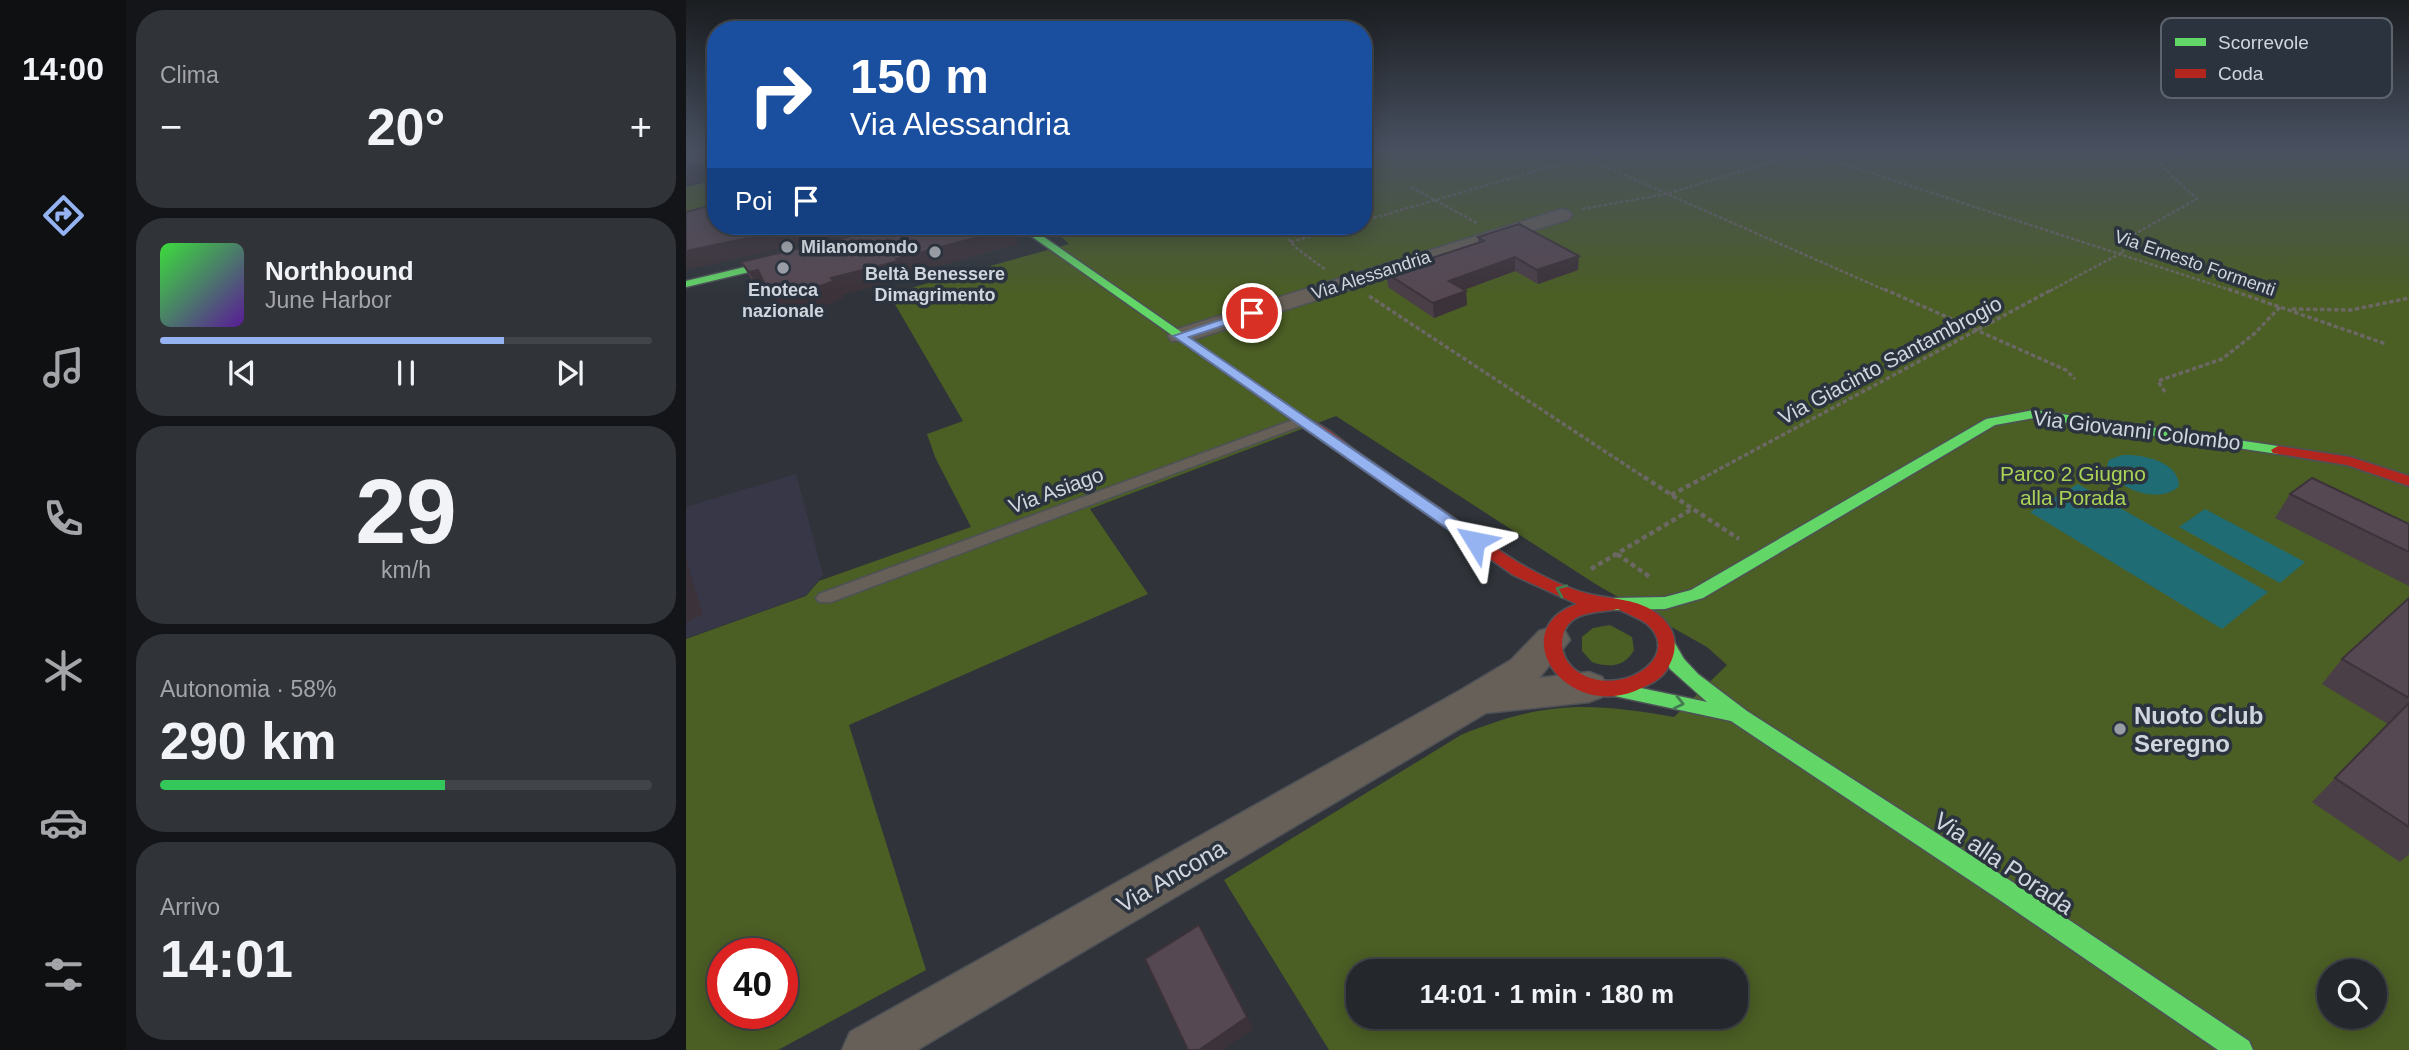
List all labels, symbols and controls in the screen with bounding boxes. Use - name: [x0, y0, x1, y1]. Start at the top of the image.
- legend: [2161, 18, 2392, 98]
- text: Scorrevole: [2218, 32, 2309, 53]
- icon: right: [735, 49, 826, 140]
- text: 150 m: [850, 49, 989, 103]
- text: 14:00: [22, 51, 104, 87]
- text: Clima: [160, 62, 219, 88]
- text: Coda: [2218, 63, 2264, 84]
- text: 20°: [367, 98, 445, 156]
- text: −: [160, 106, 182, 148]
- text: +: [630, 106, 652, 148]
- text: Via Alessandria: [850, 106, 1070, 142]
- icon: arrive: [787, 182, 825, 220]
- text: Poi: [735, 186, 773, 216]
- icon: directions: [39, 191, 88, 240]
- street label: Via Ernesto Formenti: [2112, 226, 2278, 300]
- place label: Milanomondo: [801, 237, 918, 257]
- marker: Milanomondo: [779, 239, 795, 255]
- marker: Beltà Benessere Dimagrimento: [927, 244, 943, 260]
- street label: Via Alessandria: [1309, 246, 1434, 304]
- text: Northbound: [265, 256, 414, 286]
- marker: Enoteca nazionale: [775, 260, 791, 276]
- place label: Beltà Benessere Dimagrimento: [865, 264, 1005, 305]
- place label: Enoteca nazionale: [742, 280, 824, 321]
- pin: [1222, 283, 1282, 343]
- text: June Harbor: [265, 287, 392, 313]
- street label: Via Giacinto Santambrogio: [1774, 291, 2006, 429]
- icon: arrive: [1233, 294, 1271, 332]
- icon: music: [39, 343, 88, 392]
- icon: previous: [223, 354, 261, 392]
- icon: pause: [387, 354, 425, 392]
- icon: next: [551, 354, 589, 392]
- street label: Via Giovanni Colombo: [2032, 406, 2242, 454]
- text: 29: [355, 461, 457, 562]
- street label: Via Asiago: [1006, 462, 1106, 518]
- park label: Parco 2 Giugno alla Porada: [2000, 462, 2146, 509]
- icon: phone: [39, 494, 88, 543]
- position arrow: [1438, 504, 1512, 578]
- text: km/h: [381, 557, 431, 583]
- one-way arrow: [1556, 585, 1568, 599]
- icon: climate: [39, 646, 88, 695]
- text: Autonomia · 58%: [160, 676, 336, 702]
- one-way arrow: [1673, 695, 1685, 709]
- place label: Nuoto Club Seregno: [2134, 702, 2263, 757]
- text: 290 km: [160, 712, 336, 770]
- marker: Nuoto Club Seregno: [2112, 721, 2128, 737]
- icon: car: [39, 798, 88, 847]
- street label: Via alla Porada: [1929, 806, 2079, 920]
- street label: Via Ancona: [1112, 834, 1231, 918]
- text: Arrivo: [160, 894, 220, 920]
- text: 14:01: [160, 930, 293, 988]
- speed limit sign: 40: [707, 938, 798, 1029]
- icon: filters: [39, 950, 88, 999]
- map controls: [2317, 959, 2387, 1029]
- button: search: [2317, 959, 2387, 1029]
- text: 14:01 · 1 min · 180 m: [1420, 979, 1674, 1009]

